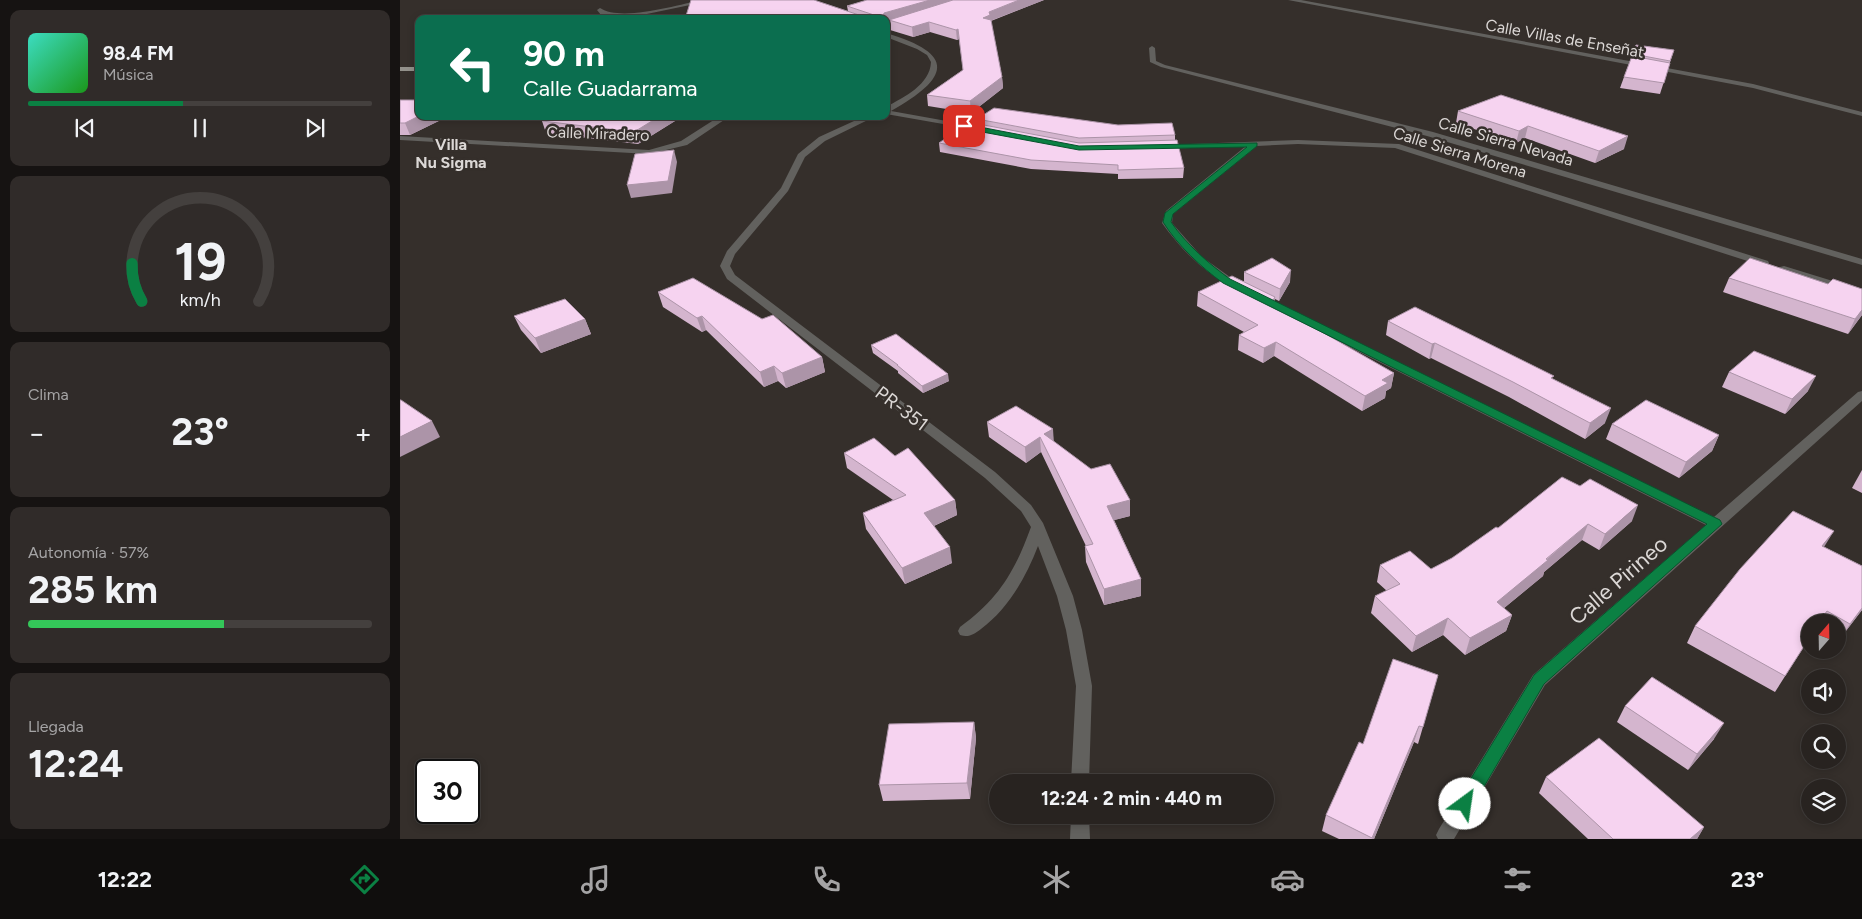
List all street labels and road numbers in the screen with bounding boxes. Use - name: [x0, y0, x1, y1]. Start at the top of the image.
- street label: Calle Villas de Enseñat: [1484, 15, 1646, 62]
- street label: Calle Sierra Nevada: [1436, 113, 1575, 170]
- street label: Calle Miradero: [546, 122, 650, 145]
- street label: Calle Sierra Morena: [1391, 123, 1529, 182]
- street label: PR-351: [871, 381, 933, 436]
- street label: Calle Pirineo: [1564, 530, 1673, 630]

